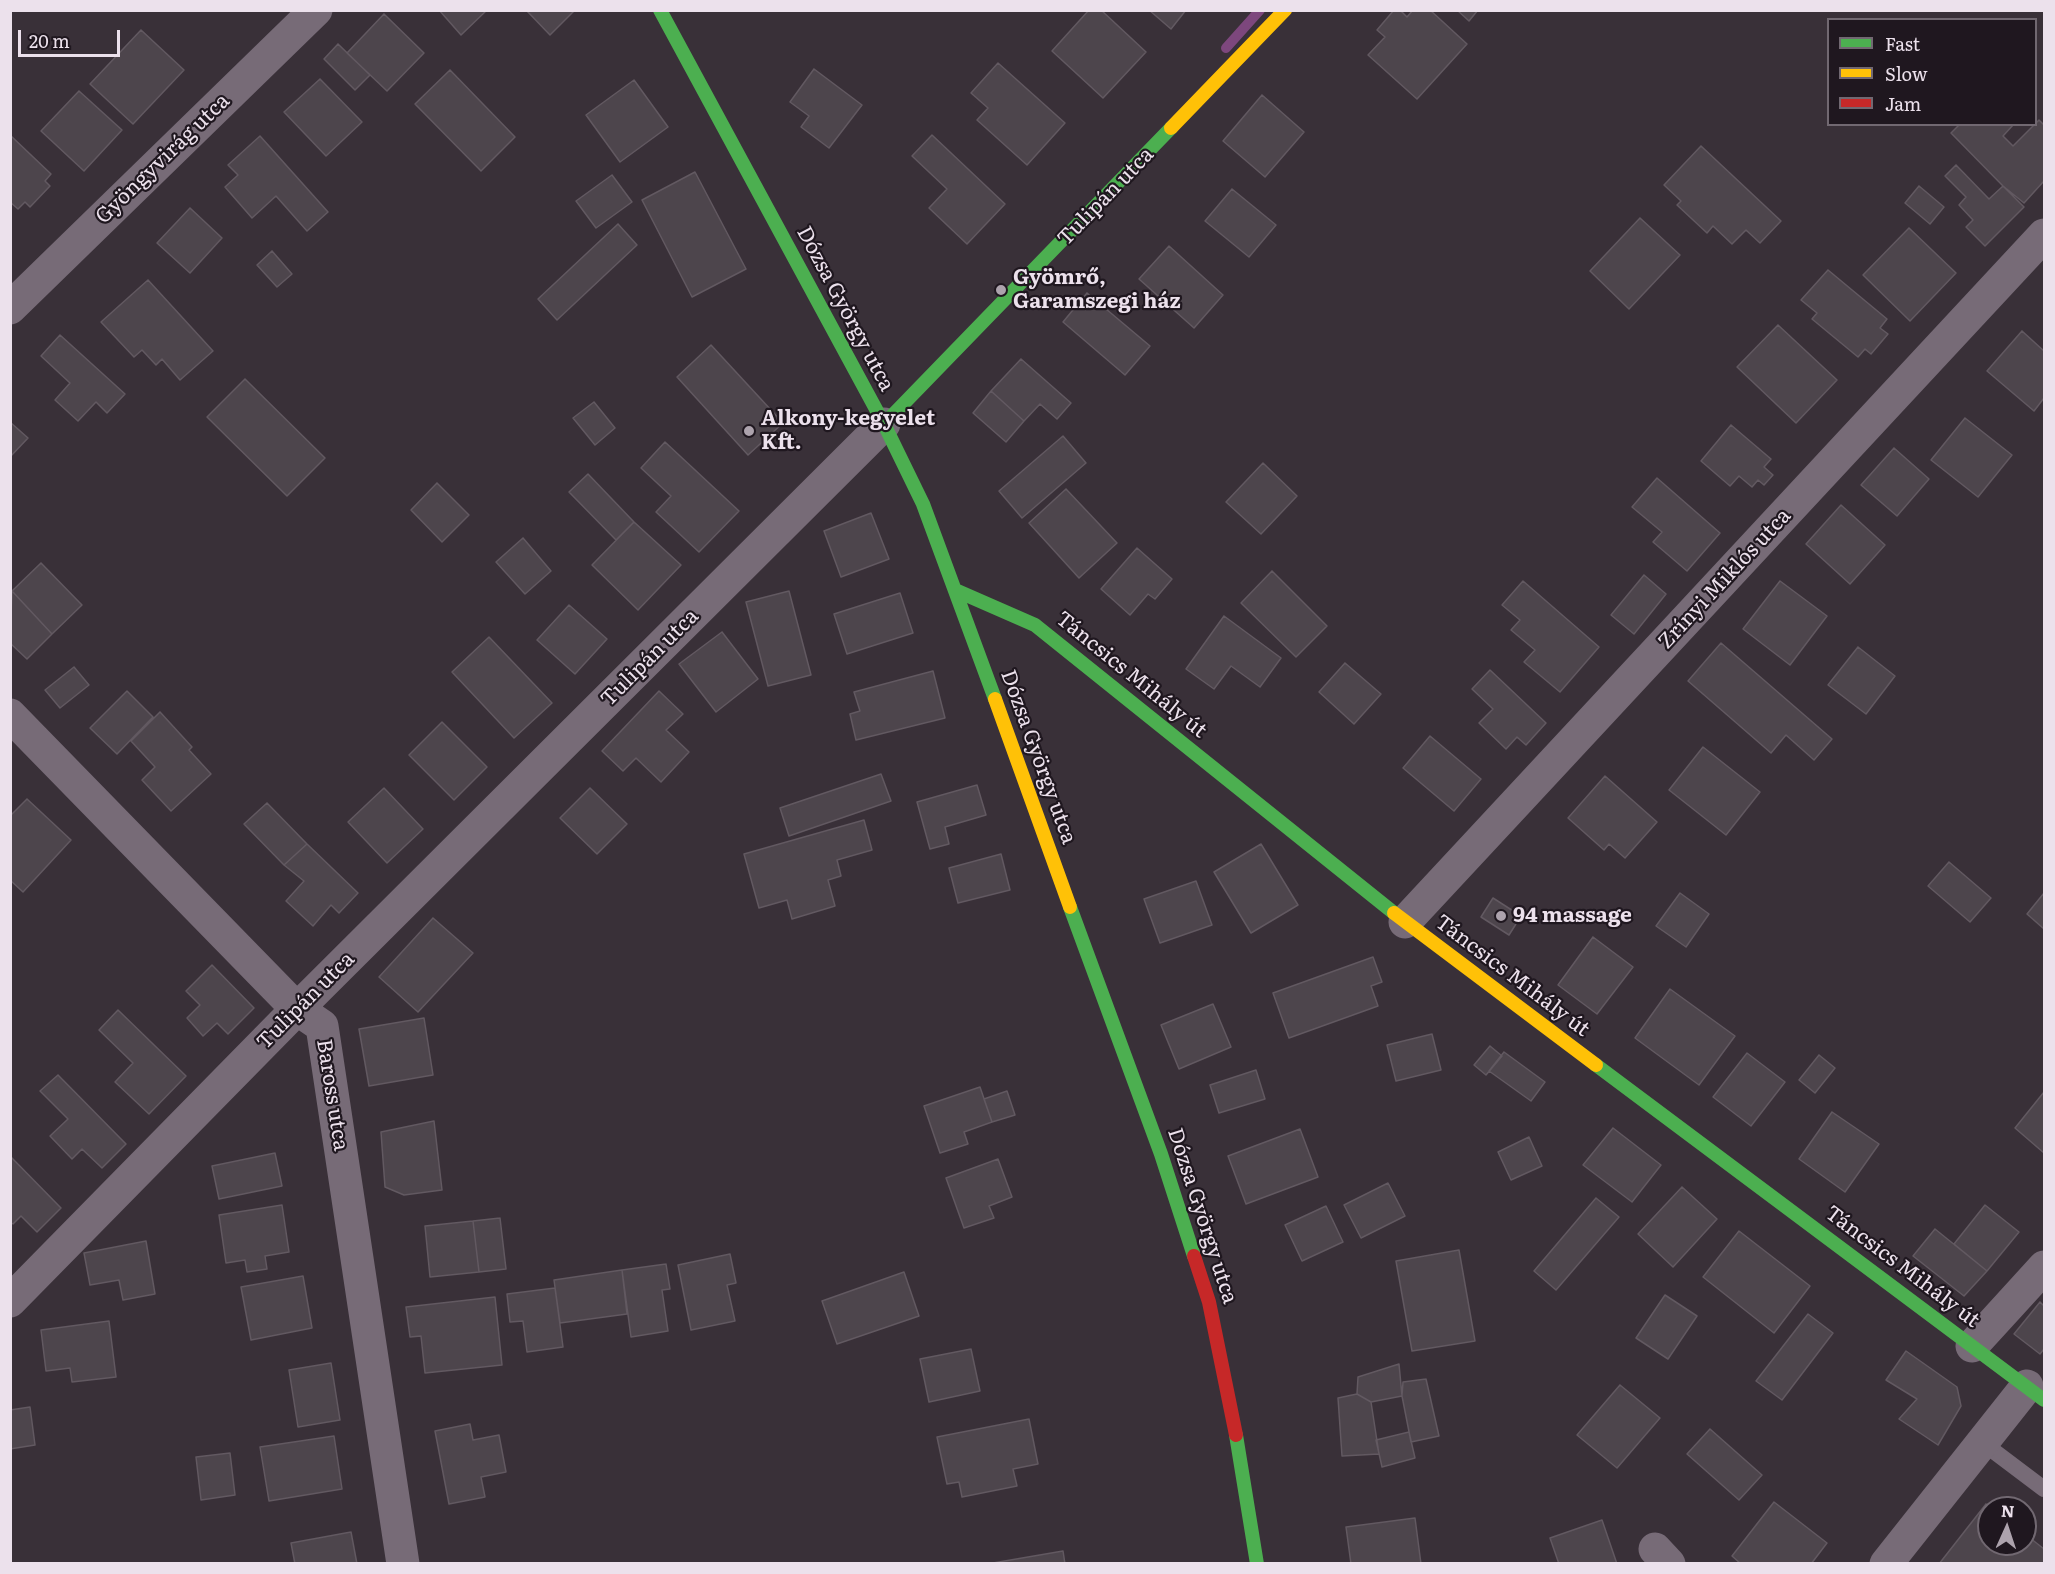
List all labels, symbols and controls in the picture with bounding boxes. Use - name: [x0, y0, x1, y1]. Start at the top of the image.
- scale bar: [21, 18, 123, 56]
- legend: [1827, 18, 2037, 126]
- text: 20 m: [29, 27, 70, 54]
- text: Fast: [1885, 30, 1920, 57]
- text: Slow: [1885, 60, 1927, 87]
- street label: Gyöngyvirág utca: [91, 89, 235, 229]
- text: Jam: [1885, 90, 1921, 117]
- street label: Tulipán utca: [1053, 142, 1159, 252]
- street label: Dózsa György utca: [791, 222, 899, 396]
- place label: Gyömrő, Garamszegi ház: [1013, 265, 1181, 315]
- marker: Gyömrő, Garamszegi ház: [994, 283, 1008, 297]
- place label: Alkony-kegyelet Kft.: [761, 406, 935, 456]
- marker: Alkony-kegyelet Kft.: [742, 424, 756, 438]
- street label: Zrínyi Miklós utca: [1653, 504, 1797, 654]
- street label: Tulipán utca: [596, 604, 704, 712]
- street label: Táncsics Mihály út: [1050, 606, 1212, 744]
- street label: Dózsa György utca: [995, 667, 1081, 847]
- place label: 94 massage: [1513, 903, 1632, 929]
- marker: 94 massage: [1494, 909, 1508, 923]
- street label: Táncsics Mihály út: [1430, 910, 1594, 1042]
- street label: Tulipán utca: [252, 947, 360, 1055]
- street label: Baross utca: [311, 1037, 353, 1153]
- street label: Dózsa György utca: [1162, 1125, 1242, 1307]
- street label: Táncsics Mihály út: [1820, 1201, 1984, 1333]
- north arrow: [1977, 1496, 2037, 1556]
- text: N: [2000, 1498, 2015, 1522]

